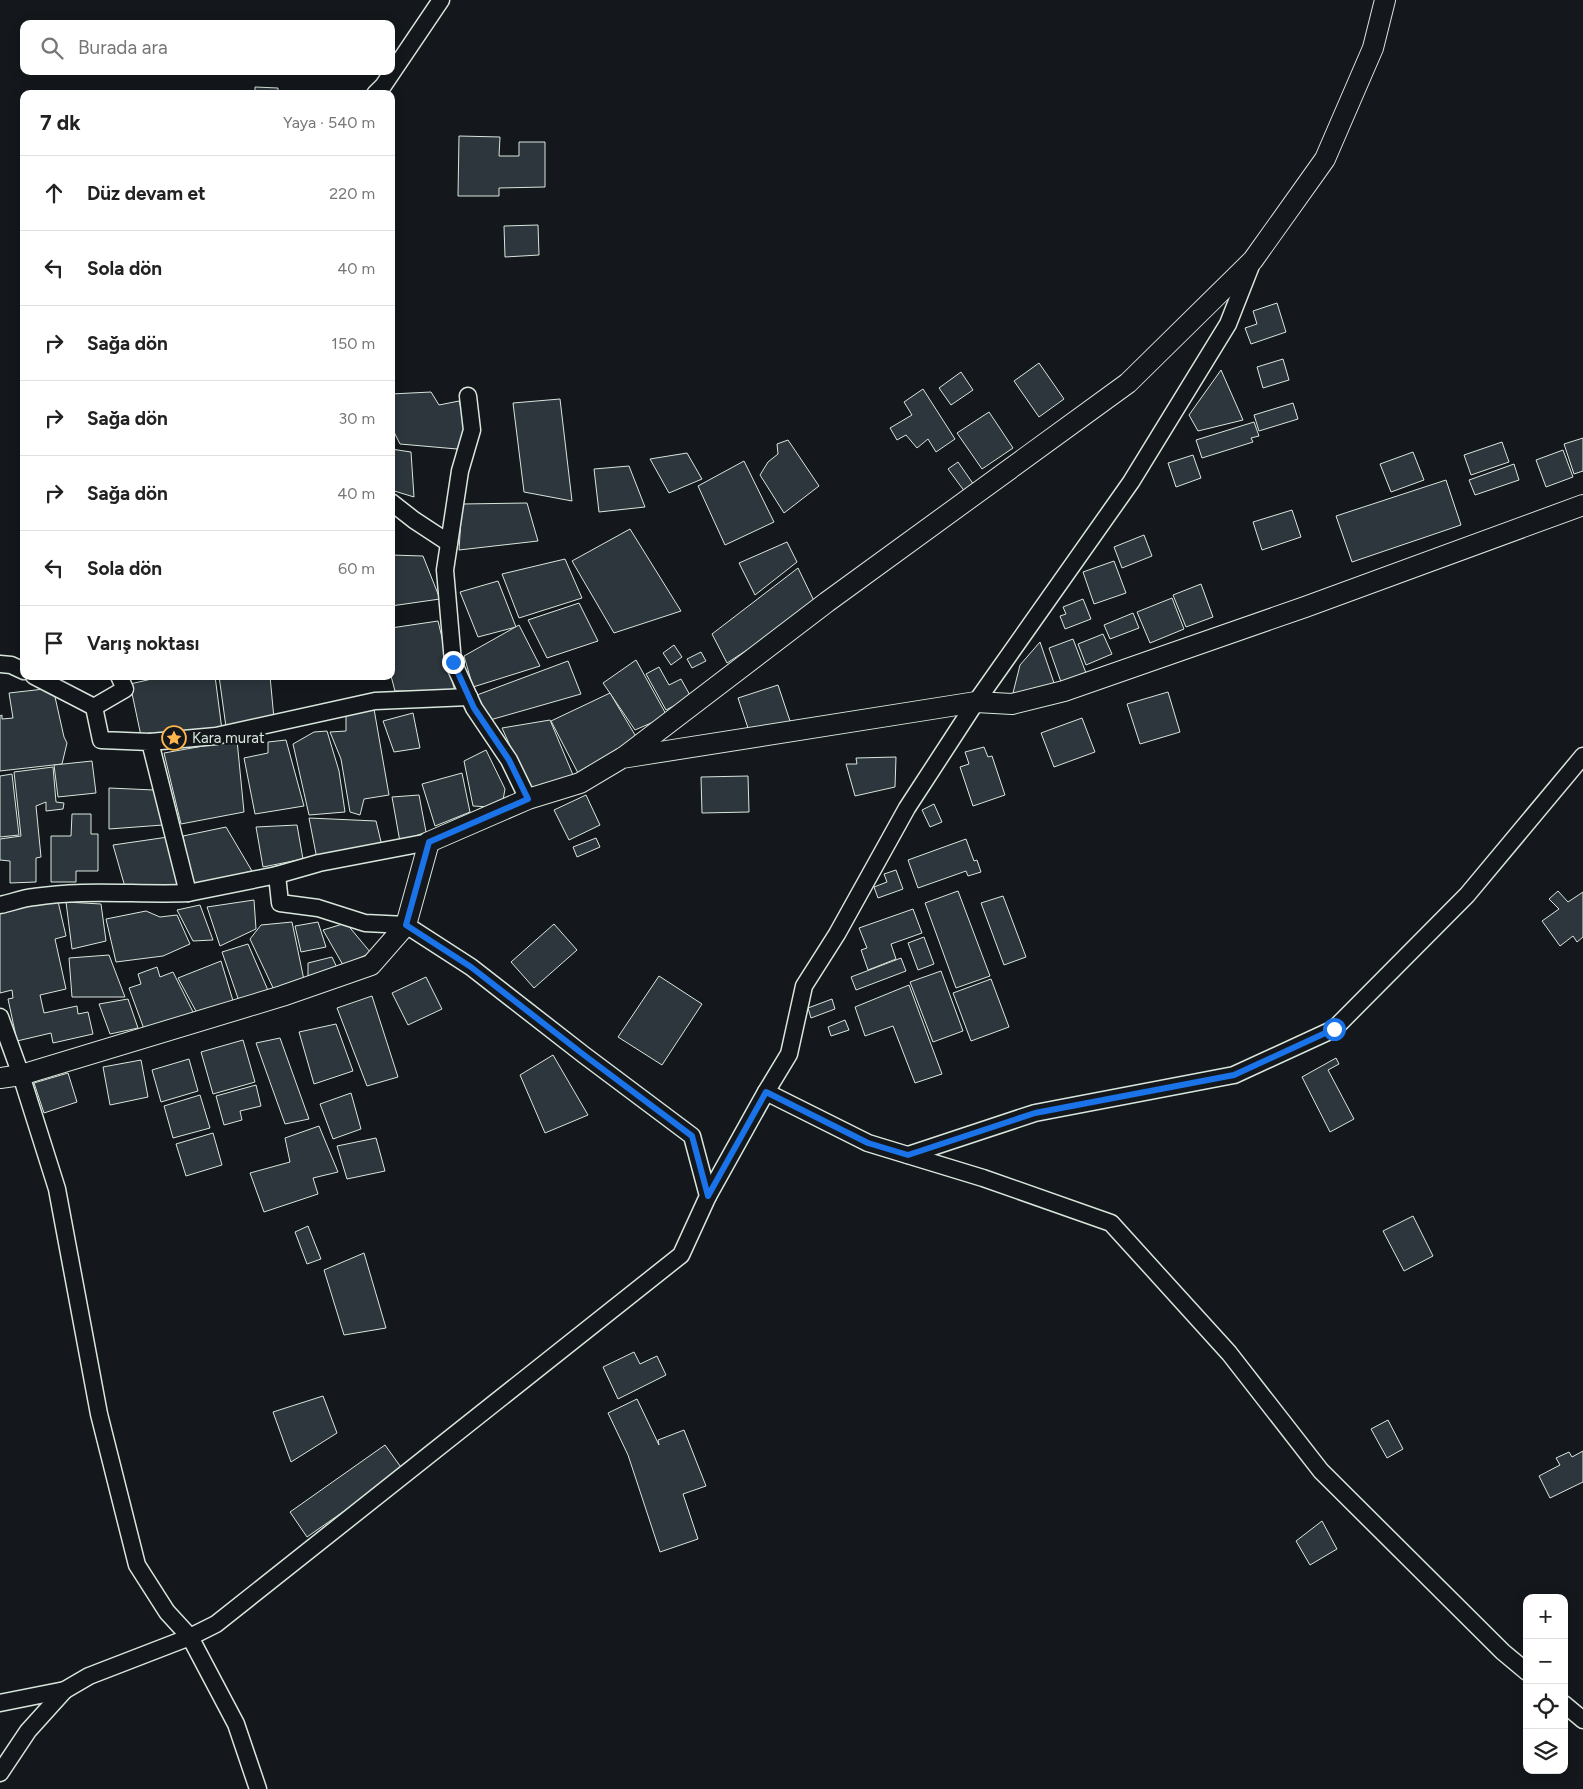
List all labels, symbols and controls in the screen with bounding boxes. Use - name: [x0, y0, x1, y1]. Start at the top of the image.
- search box: [20, 20, 395, 75]
- icon: search: [38, 34, 66, 62]
- text: Burada ara: [78, 36, 168, 59]
- text: 7 dk: [40, 110, 80, 135]
- text: Yaya · 540 m: [283, 113, 375, 132]
- icon: ahead: [40, 179, 68, 207]
- text: Düz devam et: [87, 182, 206, 205]
- text: 220 m: [329, 184, 375, 203]
- icon: left: [40, 254, 68, 282]
- text: Sola dön: [87, 257, 162, 280]
- text: 40 m: [337, 259, 375, 278]
- icon: right: [40, 329, 68, 357]
- text: Sağa dön: [87, 332, 168, 355]
- text: 150 m: [331, 334, 375, 353]
- icon: right: [40, 404, 68, 432]
- text: Sağa dön: [87, 407, 168, 430]
- text: 30 m: [338, 409, 375, 428]
- icon: right: [40, 479, 68, 507]
- text: Sağa dön: [87, 482, 168, 505]
- text: 40 m: [337, 484, 375, 503]
- icon: left: [40, 554, 68, 582]
- text: Sola dön: [87, 557, 162, 580]
- text: 60 m: [338, 559, 375, 578]
- icon: arrive: [40, 629, 68, 657]
- text: Varış noktası: [87, 632, 199, 655]
- route end: [442, 651, 465, 674]
- place icon: Kara murat: [161, 725, 187, 751]
- place label: Kara murat: [192, 729, 265, 747]
- route start: [1323, 1018, 1346, 1041]
- map controls: [1523, 1594, 1568, 1774]
- button: +: [1523, 1594, 1568, 1639]
- button: −: [1523, 1639, 1568, 1684]
- button: locate: [1523, 1684, 1568, 1729]
- button: layers: [1523, 1729, 1568, 1774]

